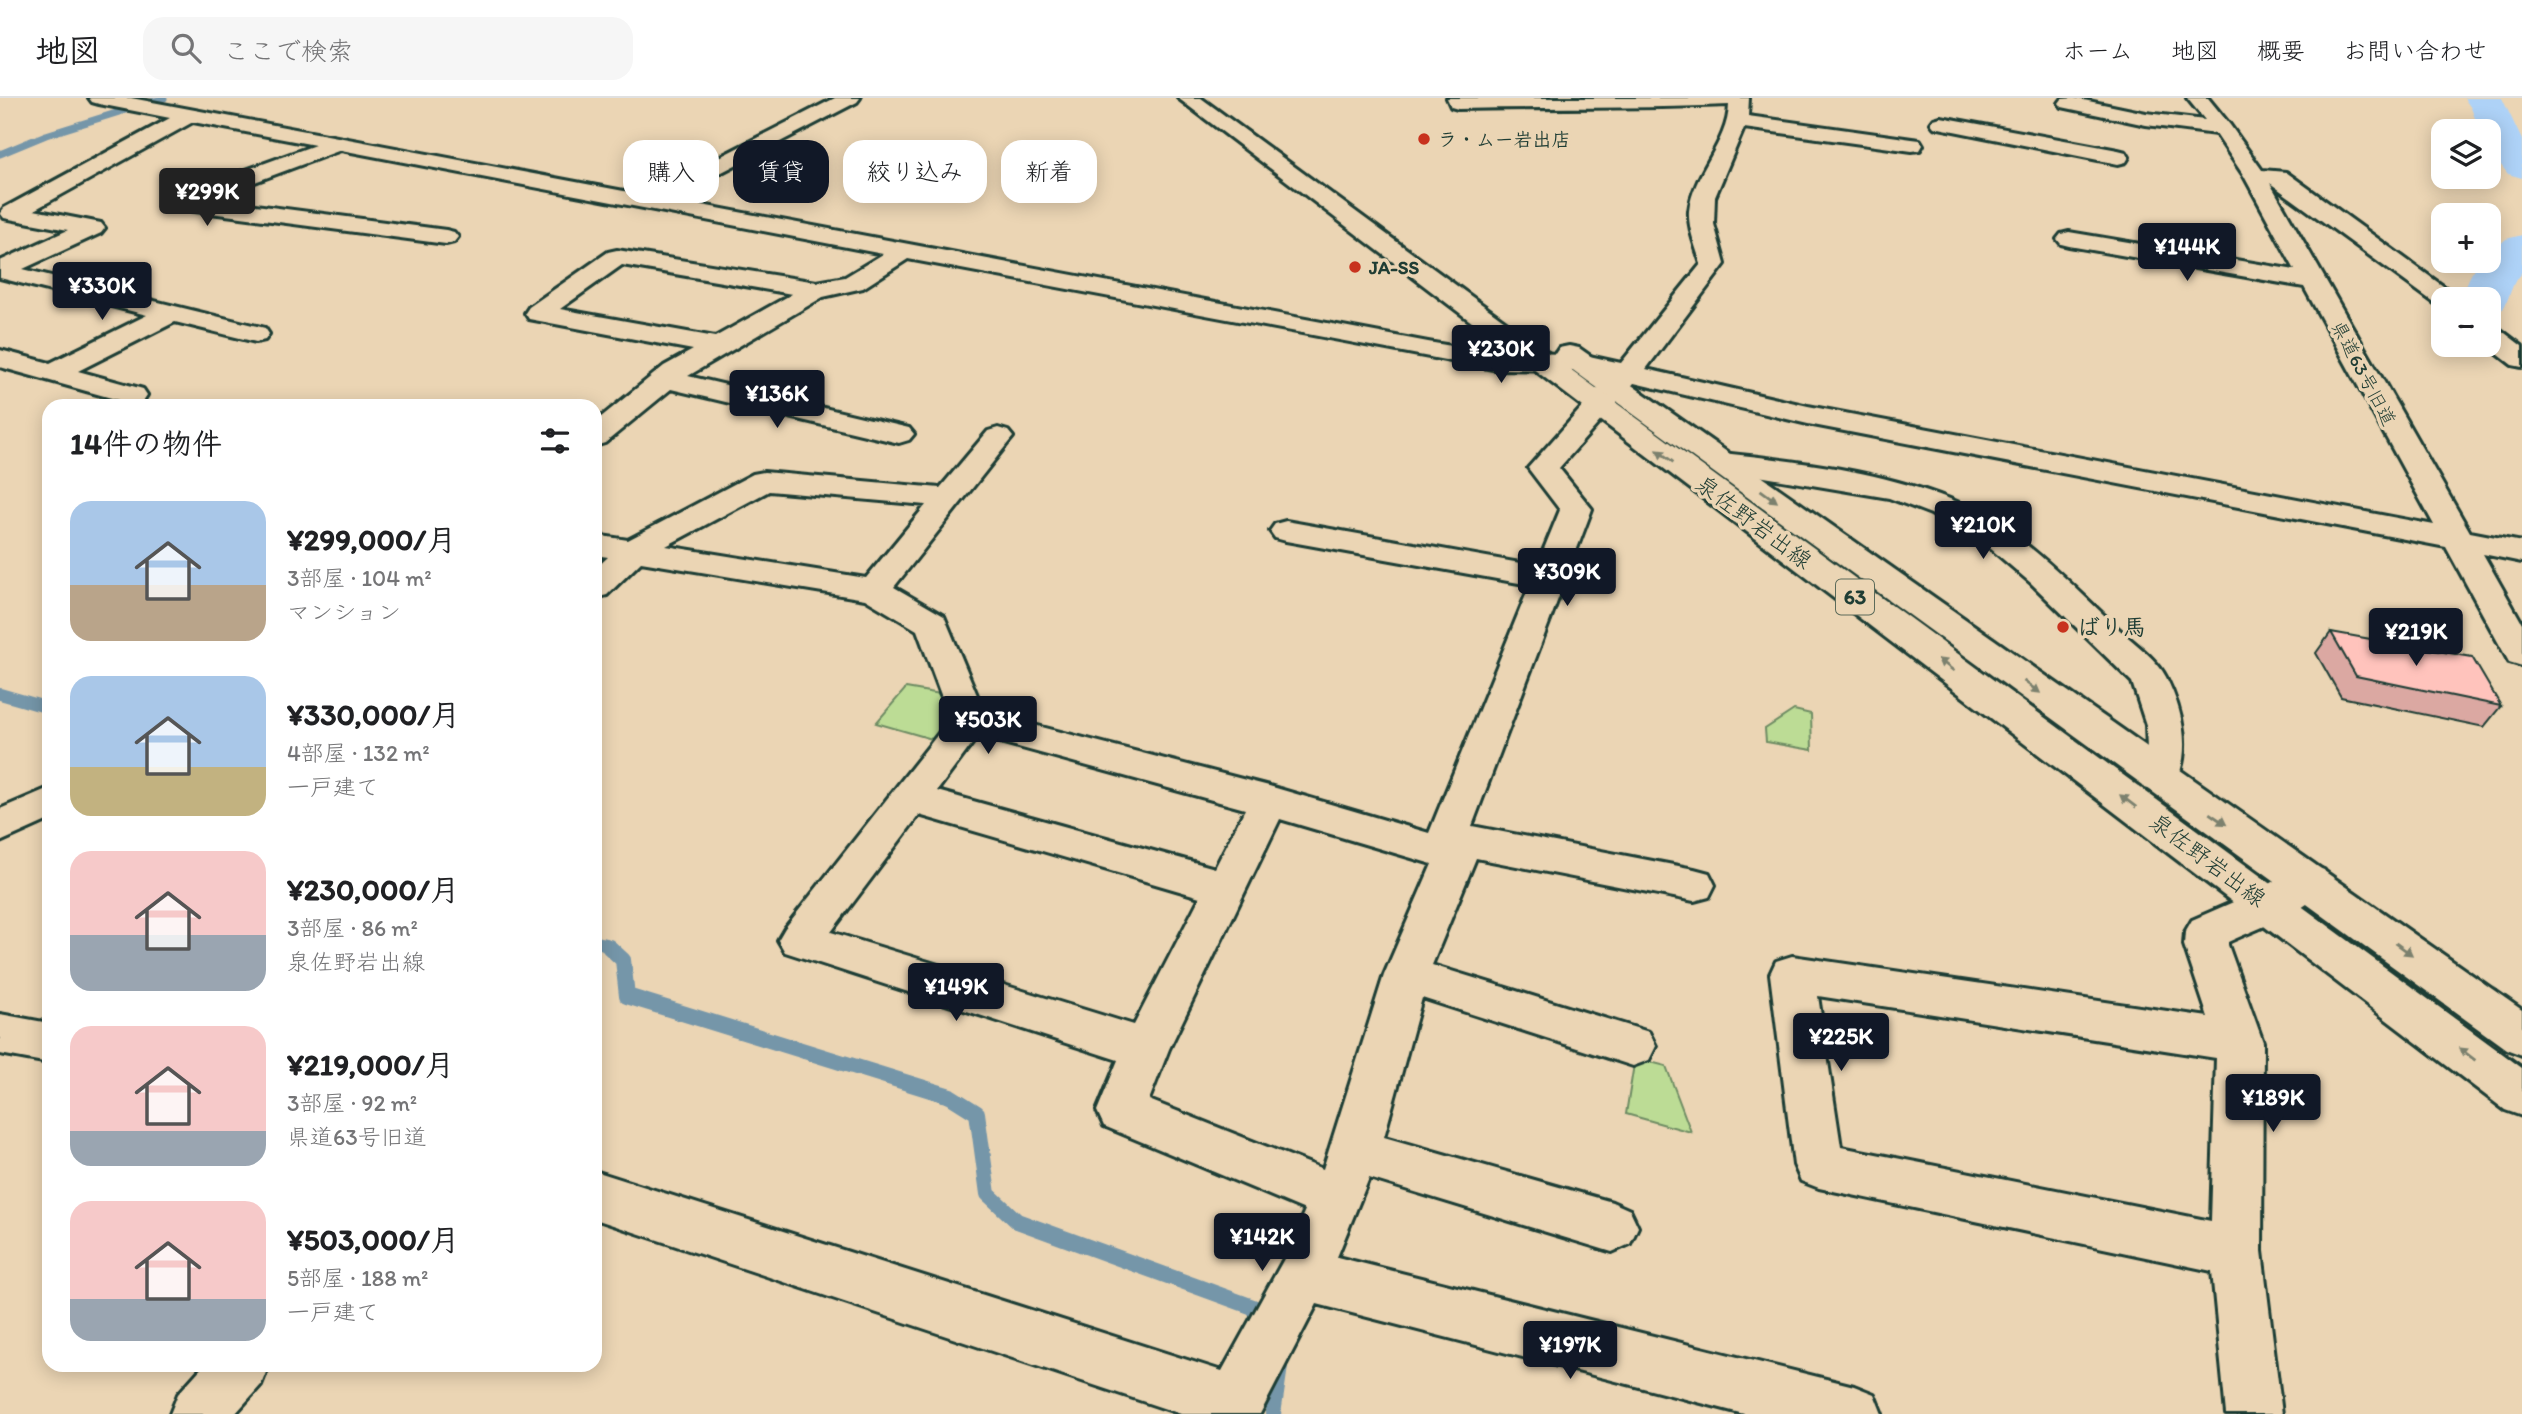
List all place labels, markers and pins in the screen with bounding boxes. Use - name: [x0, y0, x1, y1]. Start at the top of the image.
- place label: ラ・ムー岩出店: [1438, 128, 1571, 151]
- marker: ラ・ムー岩出店: [1416, 131, 1432, 147]
- pin: ¥299K: [158, 169, 256, 228]
- pin: ¥144K: [2138, 223, 2236, 283]
- place label: JA-SS: [1368, 256, 1419, 279]
- marker: JA-SS: [1347, 259, 1363, 275]
- pin: ¥330K: [53, 262, 151, 322]
- pin: ¥230K: [1452, 326, 1550, 385]
- pin: ¥136K: [728, 370, 826, 430]
- pin: ¥210K: [1934, 502, 2032, 561]
- pin: ¥309K: [1518, 548, 1616, 608]
- pin: ¥219K: [2367, 608, 2465, 668]
- place label: ばり馬: [2077, 613, 2146, 641]
- marker: ばり馬: [2055, 619, 2071, 635]
- pin: ¥503K: [939, 696, 1037, 756]
- pin: ¥149K: [907, 964, 1005, 1023]
- pin: ¥225K: [1792, 1014, 1890, 1073]
- pin: ¥189K: [2224, 1074, 2322, 1134]
- pin: ¥142K: [1213, 1214, 1311, 1273]
- pin: ¥197K: [1521, 1322, 1619, 1381]

